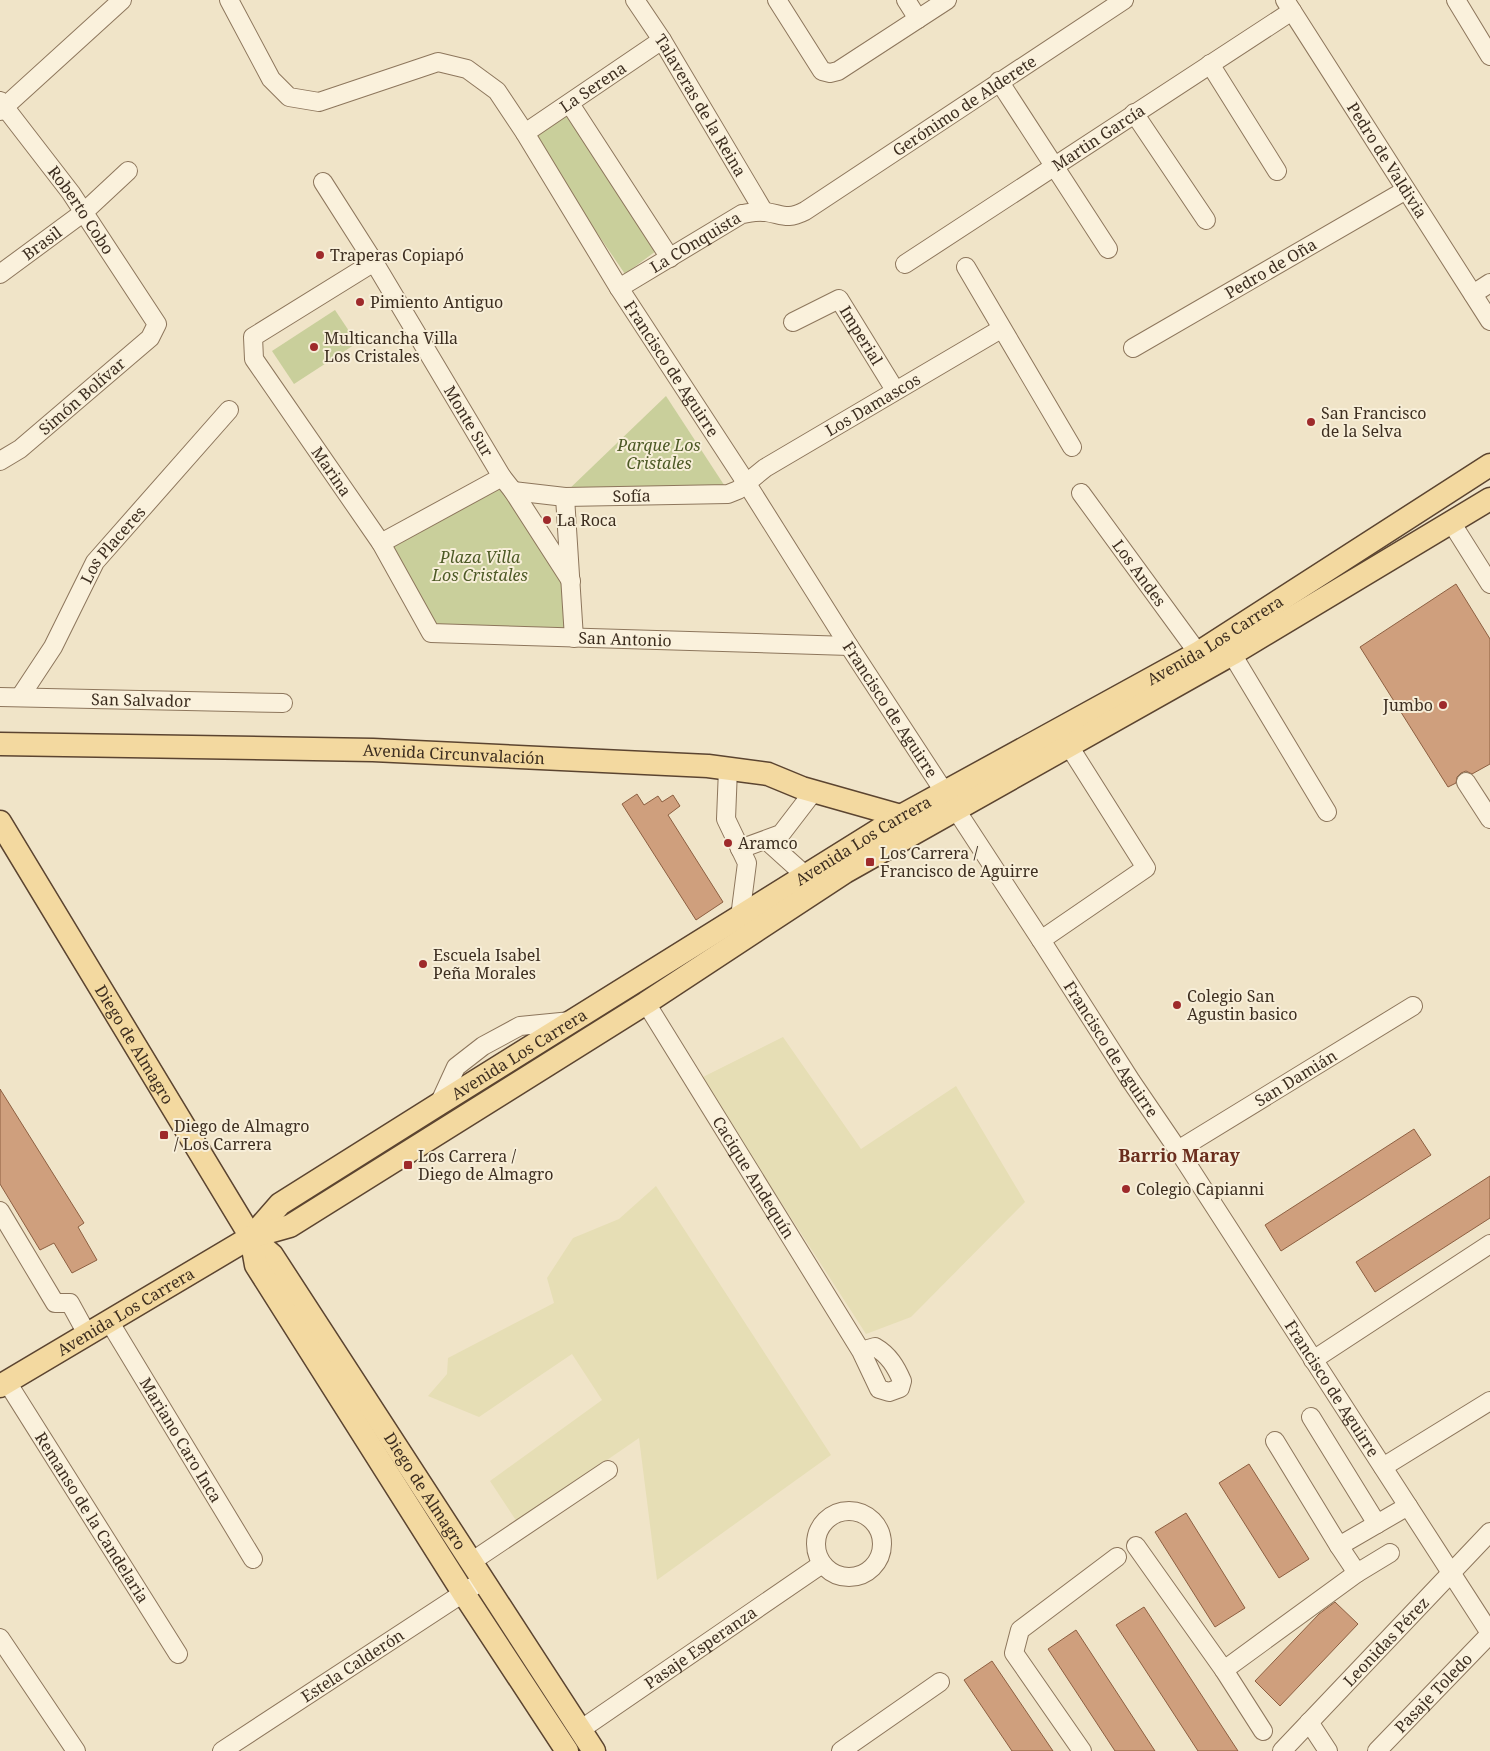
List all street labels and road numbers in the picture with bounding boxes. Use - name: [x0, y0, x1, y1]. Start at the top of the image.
- street label: Talaveras de la Reina: [650, 29, 751, 180]
- street label: Gerónimo de Alderete: [888, 50, 1041, 161]
- street label: La Serena: [555, 57, 630, 117]
- street label: Pedro de Valdivia: [1342, 98, 1433, 222]
- street label: Martin García: [1048, 99, 1149, 176]
- street label: Roberto Cobo: [43, 161, 119, 259]
- street label: La COnquista: [646, 206, 745, 278]
- street label: Brasil: [18, 221, 66, 265]
- street label: Pedro de Oña: [1221, 233, 1321, 304]
- street label: Francisco de Aguirre: [619, 296, 724, 441]
- street label: Imperial: [835, 301, 888, 369]
- street label: Simón Bolívar: [34, 352, 130, 440]
- street label: Los Damascos: [821, 368, 924, 441]
- street label: Monte Sur: [439, 381, 499, 461]
- street label: Marina: [307, 442, 357, 501]
- street label: Sofía: [612, 484, 651, 507]
- street label: Los Placeres: [75, 501, 150, 587]
- street label: Los Andes: [1108, 535, 1171, 611]
- street label: Avenida Los Carrera: [1143, 590, 1287, 690]
- street label: San Antonio: [578, 627, 672, 651]
- street label: Francisco de Aguirre: [838, 637, 943, 782]
- street label: San Salvador: [91, 688, 192, 712]
- street label: Avenida Circunvalación: [363, 739, 545, 769]
- street label: Avenida Los Carrera: [791, 791, 935, 890]
- street label: Francisco de Aguirre: [1059, 977, 1164, 1122]
- street label: Diego de Almagro: [90, 981, 179, 1108]
- street label: Avenida Los Carrera: [447, 1004, 591, 1105]
- street label: San Damián: [1250, 1044, 1341, 1111]
- street label: Cacique Andequín: [708, 1112, 800, 1243]
- street label: Avenida Los Carrera: [53, 1262, 198, 1361]
- street label: Francisco de Aguirre: [1280, 1316, 1384, 1461]
- street label: Mariano Caro Inca: [135, 1373, 227, 1507]
- street label: Remanso de la Candelaria: [30, 1428, 154, 1607]
- street label: Diego de Almagro: [379, 1428, 471, 1554]
- street label: Leonidas Pérez: [1338, 1592, 1434, 1691]
- street label: Pasaje Esperanza: [640, 1601, 761, 1694]
- street label: Estela Calderón: [297, 1624, 408, 1707]
- street label: Pasaje Toledo: [1389, 1648, 1477, 1738]

